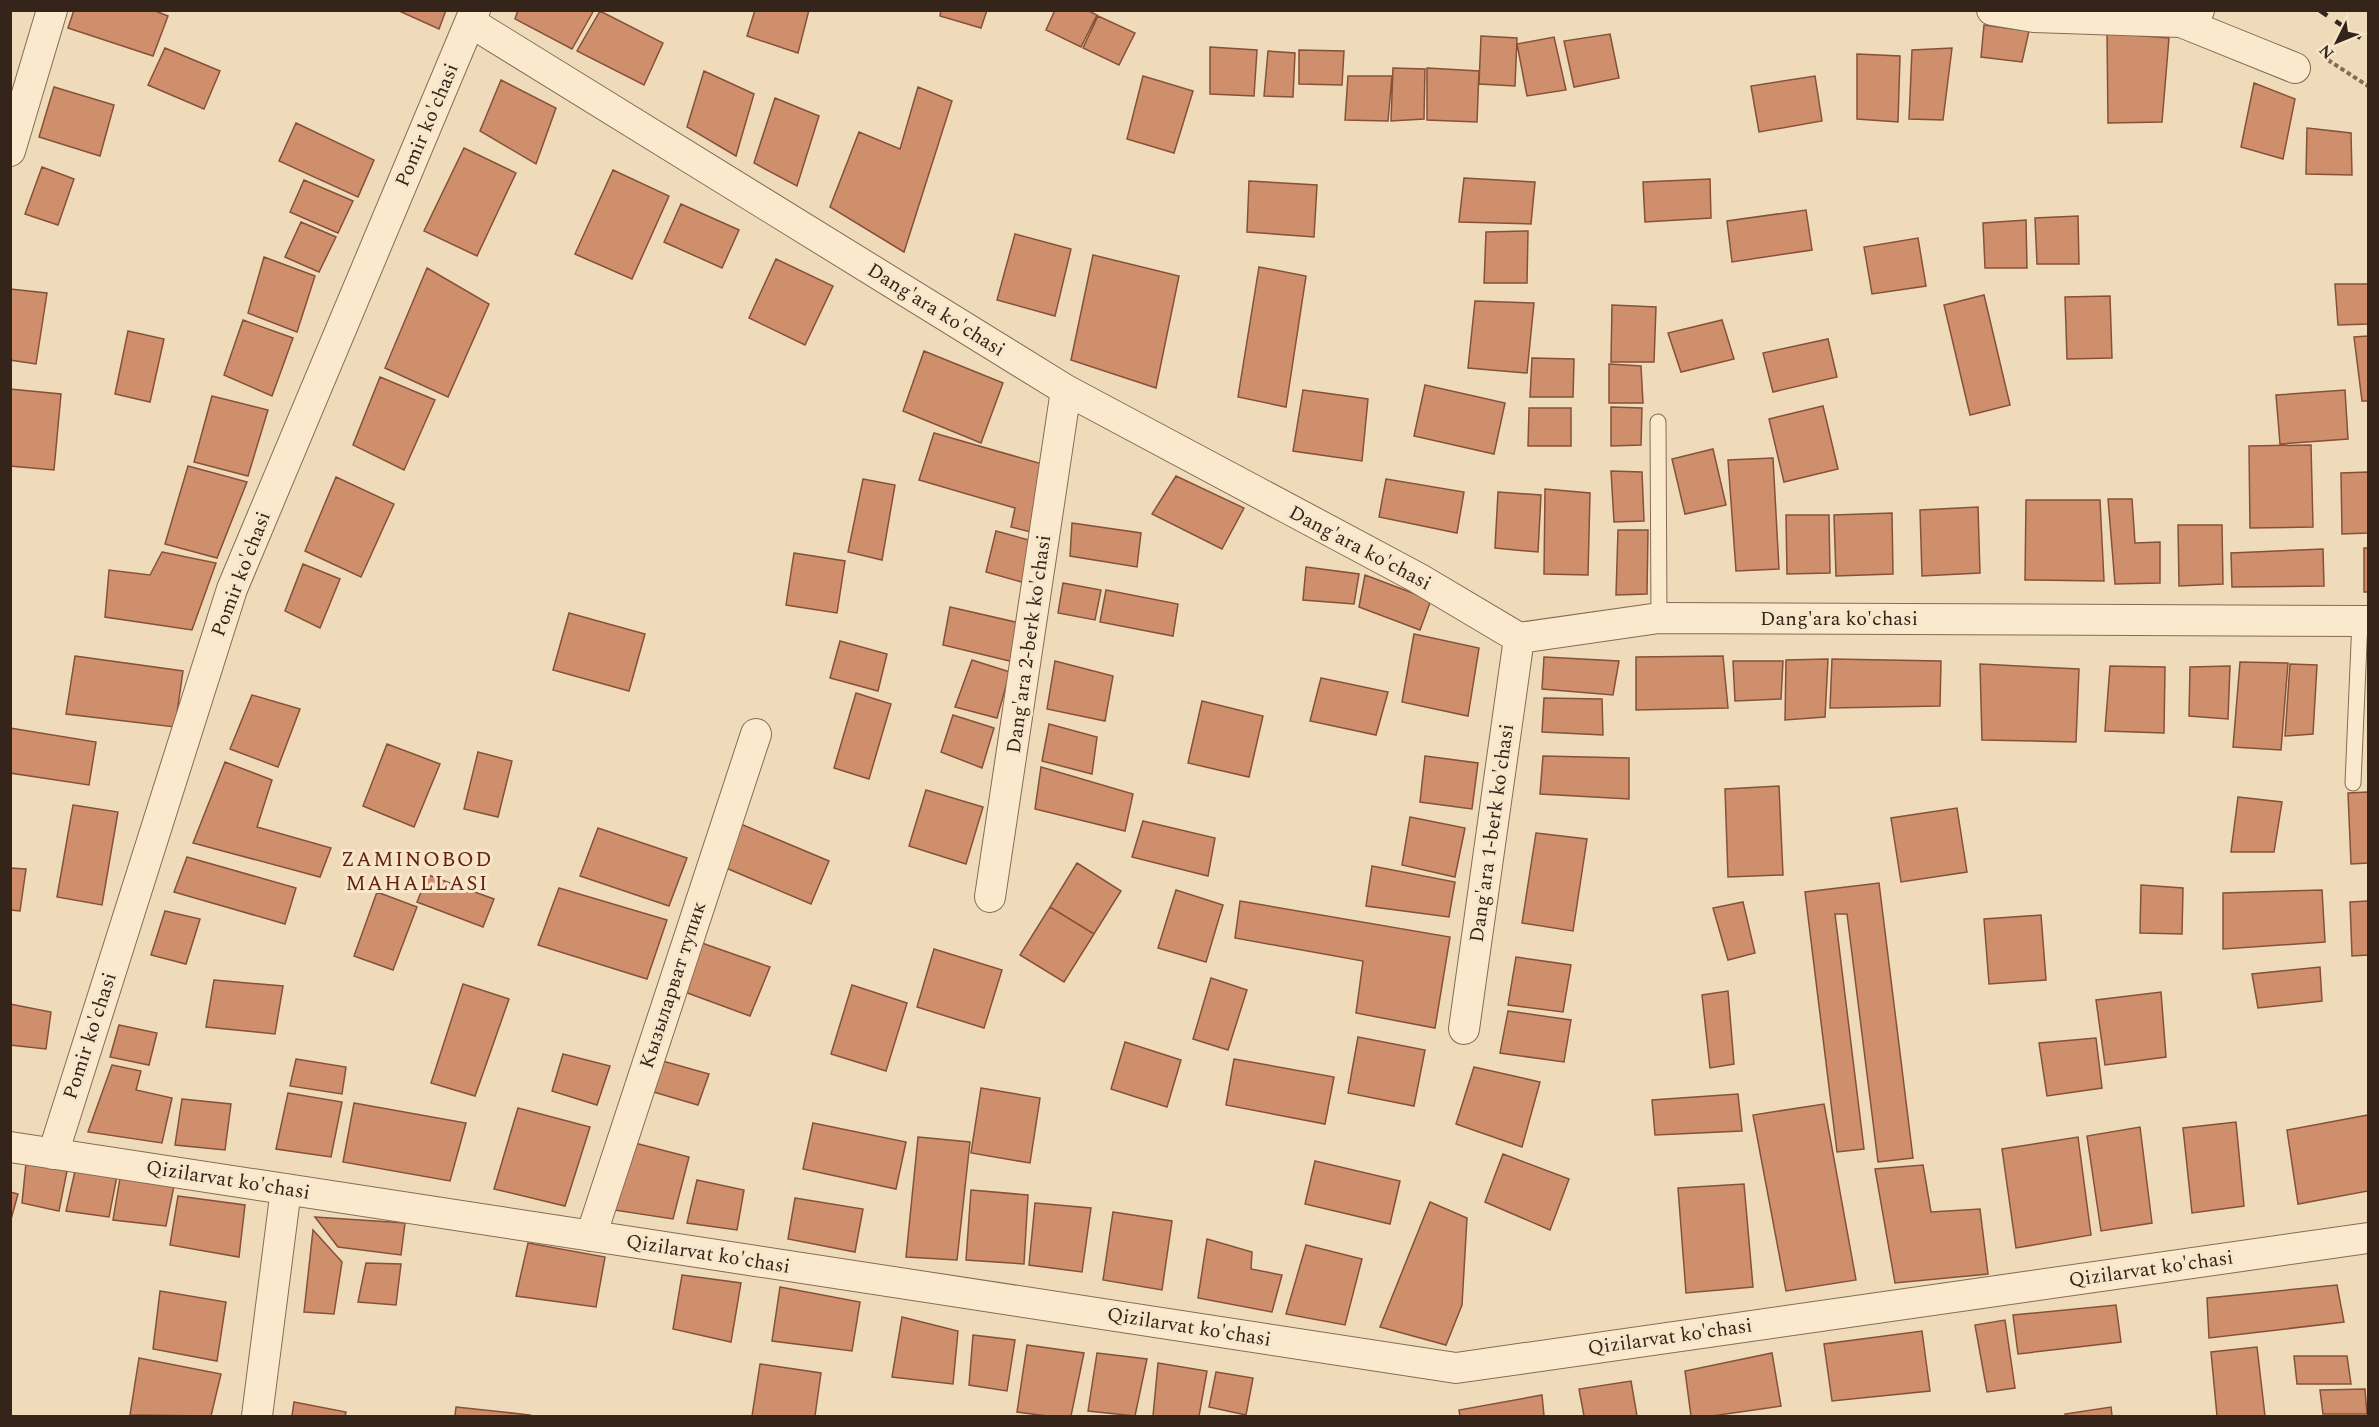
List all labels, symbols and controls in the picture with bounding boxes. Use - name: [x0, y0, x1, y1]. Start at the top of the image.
- north arrow: [2307, 12, 2367, 72]
- text: N: [2314, 39, 2340, 65]
- street label: Pomir ko'chasi: [387, 58, 467, 192]
- street label: Dang'ara ko'chasi: [861, 255, 1011, 365]
- street label: Dang'ara ko'chasi: [1283, 498, 1437, 598]
- street label: Pomir ko'chasi: [203, 507, 279, 641]
- street label: Dang'ara 2-berk ko'chasi: [999, 533, 1059, 755]
- street label: Dang'ara ko'chasi: [1760, 604, 1918, 634]
- street label: Dang'ara 1-berk ko'chasi: [1462, 722, 1522, 944]
- district label: ZAMINOBOD MAHALLASI: [341, 844, 493, 900]
- street label: Кызыларват тупик: [632, 898, 714, 1072]
- street label: Pomir ko'chasi: [55, 969, 125, 1103]
- street label: Qizilarvat ko'chasi: [144, 1152, 312, 1208]
- street label: Qizilarvat ko'chasi: [624, 1226, 792, 1282]
- street label: Qizilarvat ko'chasi: [2067, 1243, 2235, 1295]
- street label: Qizilarvat ko'chasi: [1105, 1299, 1273, 1355]
- street label: Qizilarvat ko'chasi: [1586, 1311, 1754, 1363]

